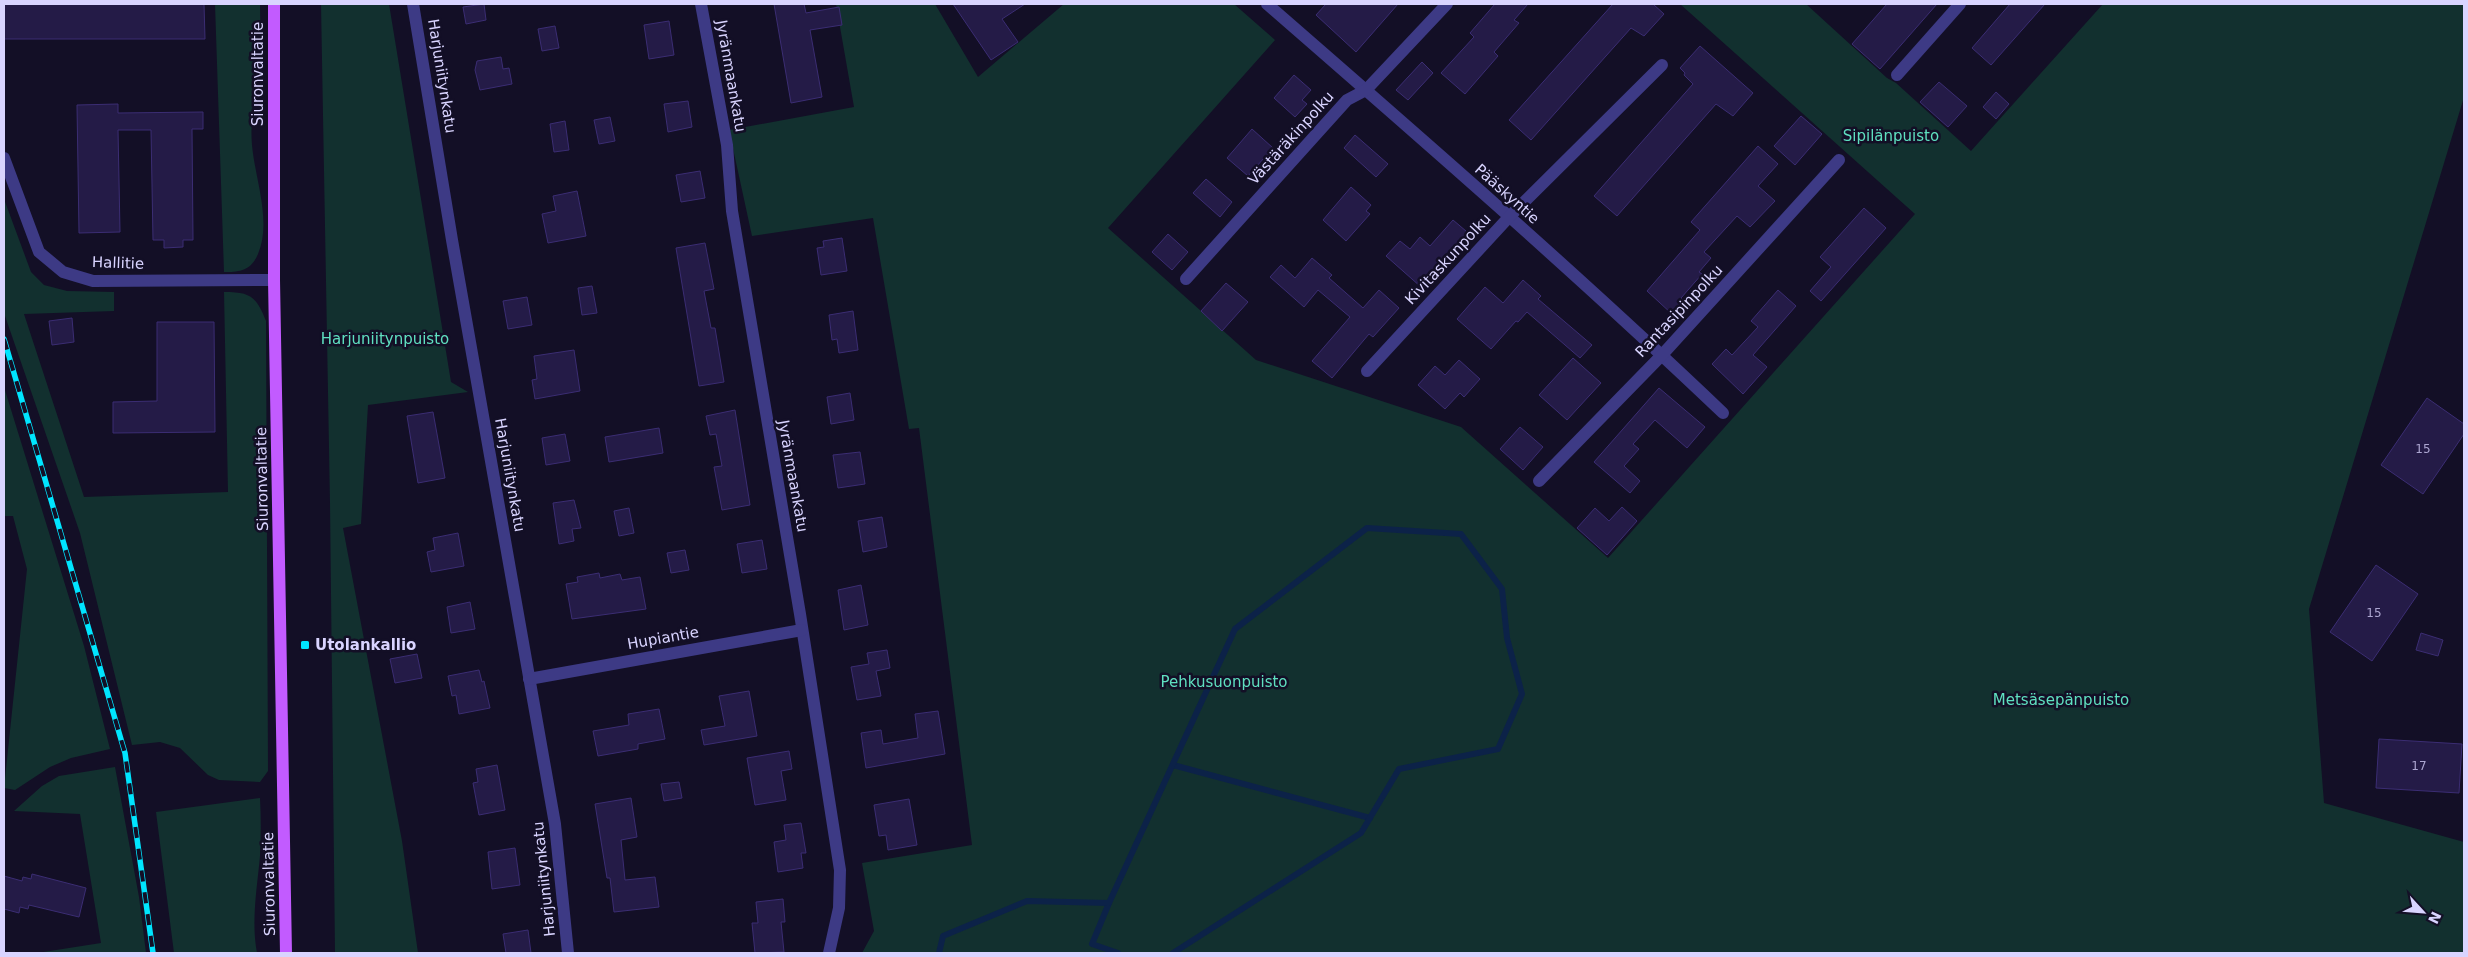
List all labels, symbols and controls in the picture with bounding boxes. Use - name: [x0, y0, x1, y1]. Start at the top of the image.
- street label: Jyränmaankatu: [712, 17, 750, 134]
- street label: Harjuniitynkatu: [424, 18, 460, 134]
- street label: Siuronvaltatie: [249, 22, 267, 126]
- street label: Västäräkinpolku: [1244, 88, 1338, 188]
- park label: Sipilänpuisto: [1843, 127, 1939, 145]
- street label: Pääskyntie: [1471, 160, 1543, 228]
- street label: Kivitaskunpolku: [1401, 210, 1495, 308]
- street label: Hallitie: [92, 253, 144, 273]
- street label: Rantasipinpolku: [1632, 261, 1726, 361]
- park label: Harjuniitynpuisto: [321, 330, 449, 348]
- street label: Harjuniitynkatu: [491, 417, 529, 533]
- street label: Jyränmaankatu: [774, 417, 812, 534]
- street label: Siuronvaltatie: [252, 427, 272, 531]
- house number: 15: [2415, 442, 2431, 456]
- house number: 15: [2366, 606, 2382, 620]
- street label: Hupiantie: [626, 623, 700, 653]
- place label: Utolankallio: [315, 636, 416, 654]
- marker: Utolankallio: [299, 639, 311, 651]
- park label: Pehkusuonpuisto: [1160, 673, 1288, 691]
- park label: Metsäsepänpuisto: [1993, 691, 2129, 709]
- house number: 17: [2411, 759, 2427, 773]
- street label: Harjuniitynkatu: [529, 821, 559, 937]
- street label: Siuronvaltatie: [259, 832, 279, 936]
- north arrow: [2398, 887, 2448, 937]
- text: N: [2425, 909, 2444, 926]

